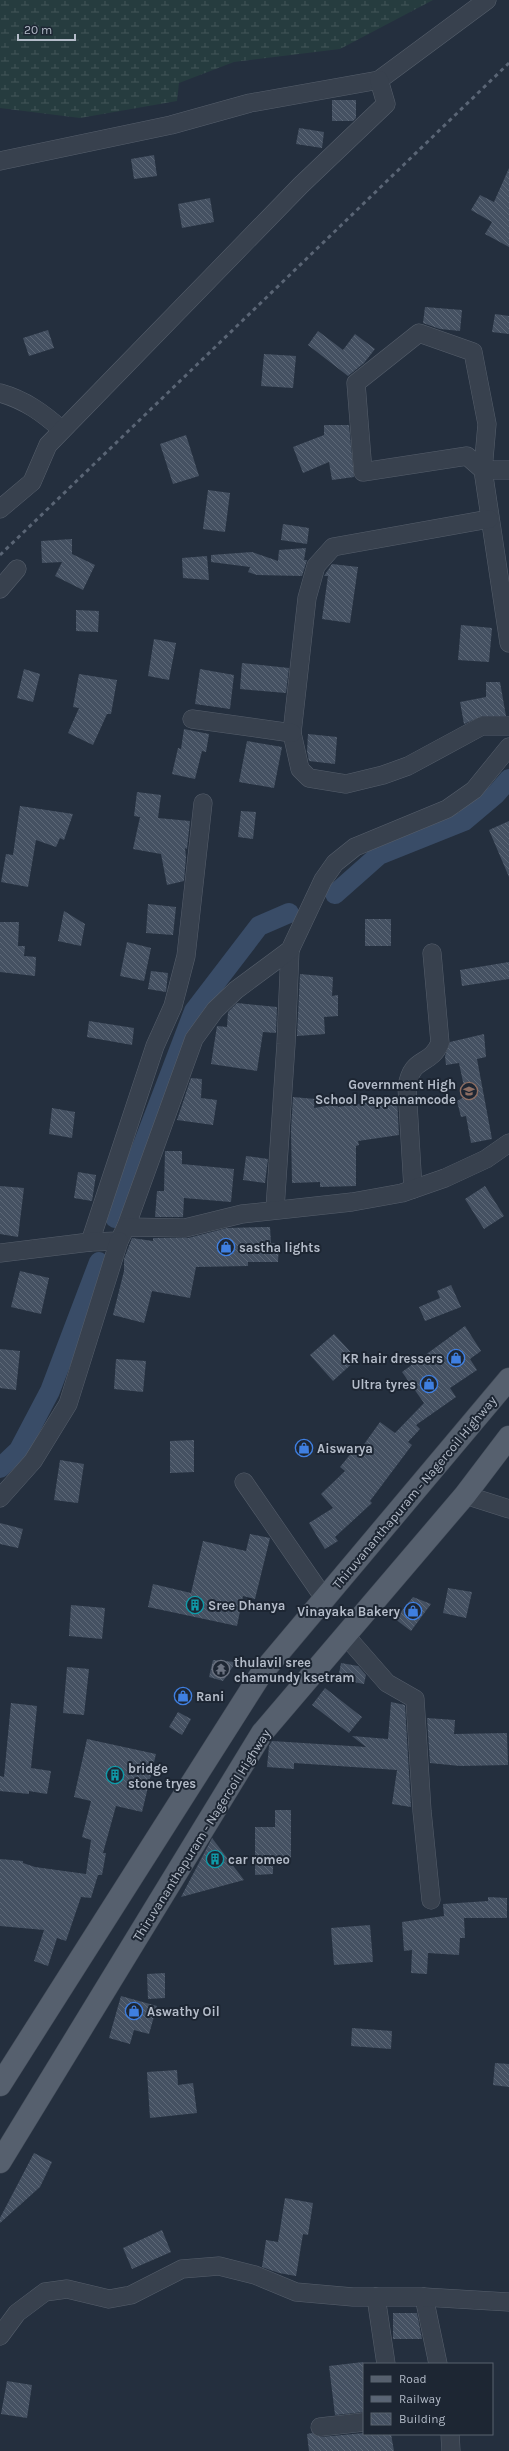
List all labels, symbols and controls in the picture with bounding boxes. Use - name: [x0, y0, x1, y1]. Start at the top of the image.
- scale bar: [18, 16, 75, 42]
- text: 20 m: [24, 23, 52, 37]
- place label: Government High School Pappanamcode: [315, 1077, 456, 1107]
- school or university icon: Government High School Pappanamcode: [459, 1081, 479, 1101]
- shop icon: sastha lights: [216, 1237, 236, 1257]
- place label: sastha lights: [239, 1240, 320, 1255]
- shop icon: KR hair dressers: [446, 1348, 466, 1368]
- place label: KR hair dressers: [342, 1351, 443, 1366]
- shop icon: Ultra tyres: [419, 1374, 439, 1394]
- place label: Ultra tyres: [351, 1377, 416, 1392]
- street label: Thiruvananthapuram - Nagercoil Highway: [329, 1393, 500, 1592]
- shop icon: Aiswarya: [294, 1438, 314, 1458]
- place label: Aiswarya: [317, 1441, 373, 1456]
- building icon: Sree Dhanya: [185, 1595, 205, 1615]
- place label: Sree Dhanya: [208, 1598, 285, 1613]
- shop icon: Vinayaka Bakery: [403, 1601, 423, 1621]
- place label: Vinayaka Bakery: [297, 1604, 400, 1619]
- place label: thulavil sree chamundy ksetram: [234, 1655, 355, 1685]
- temple icon: thulavil sree chamundy ksetram: [211, 1659, 231, 1679]
- shop icon: Rani: [173, 1686, 193, 1706]
- place label: Rani: [196, 1689, 224, 1704]
- street label: Thiruvananthapuram - Nagercoil Highway: [130, 1727, 273, 1944]
- place label: bridge stone tryes: [128, 1761, 196, 1791]
- building icon: bridge stone tryes: [105, 1765, 125, 1785]
- building icon: car romeo: [205, 1849, 225, 1869]
- place label: car romeo: [228, 1852, 290, 1867]
- shop icon: Aswathy Oil: [124, 2001, 144, 2021]
- place label: Aswathy Oil: [147, 2004, 220, 2019]
- legend: [363, 2363, 493, 2435]
- text: Road: [399, 2372, 427, 2386]
- text: Railway: [399, 2392, 441, 2406]
- text: Building: [399, 2412, 446, 2426]

